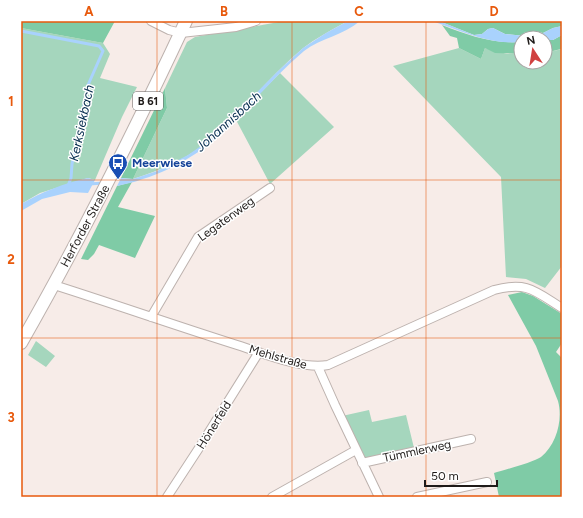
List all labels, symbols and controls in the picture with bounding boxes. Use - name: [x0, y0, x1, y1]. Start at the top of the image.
- text: A: [84, 4, 94, 19]
- text: B: [220, 4, 228, 19]
- text: C: [354, 4, 364, 19]
- text: D: [489, 4, 499, 19]
- north arrow: [513, 30, 553, 70]
- text: N: [526, 33, 537, 48]
- water label: Kerksiekbach: [66, 83, 97, 163]
- water label: Johannisbach: [192, 88, 264, 155]
- road number: B 61: [133, 92, 163, 110]
- text: 1: [8, 94, 14, 109]
- bus stop icon: Meerwiese: [107, 152, 129, 180]
- place label: Meerwiese: [132, 156, 193, 170]
- street label: Herforder Straße: [57, 182, 113, 269]
- street label: Legatenweg: [195, 194, 257, 244]
- text: 2: [7, 252, 15, 267]
- street label: Mehlstraße: [247, 342, 309, 372]
- street label: Hönerfeld: [194, 398, 234, 452]
- text: 3: [7, 410, 15, 425]
- street label: Tümmlerweg: [382, 437, 452, 465]
- scale bar: [425, 462, 497, 488]
- text: 50 m: [431, 469, 459, 483]

